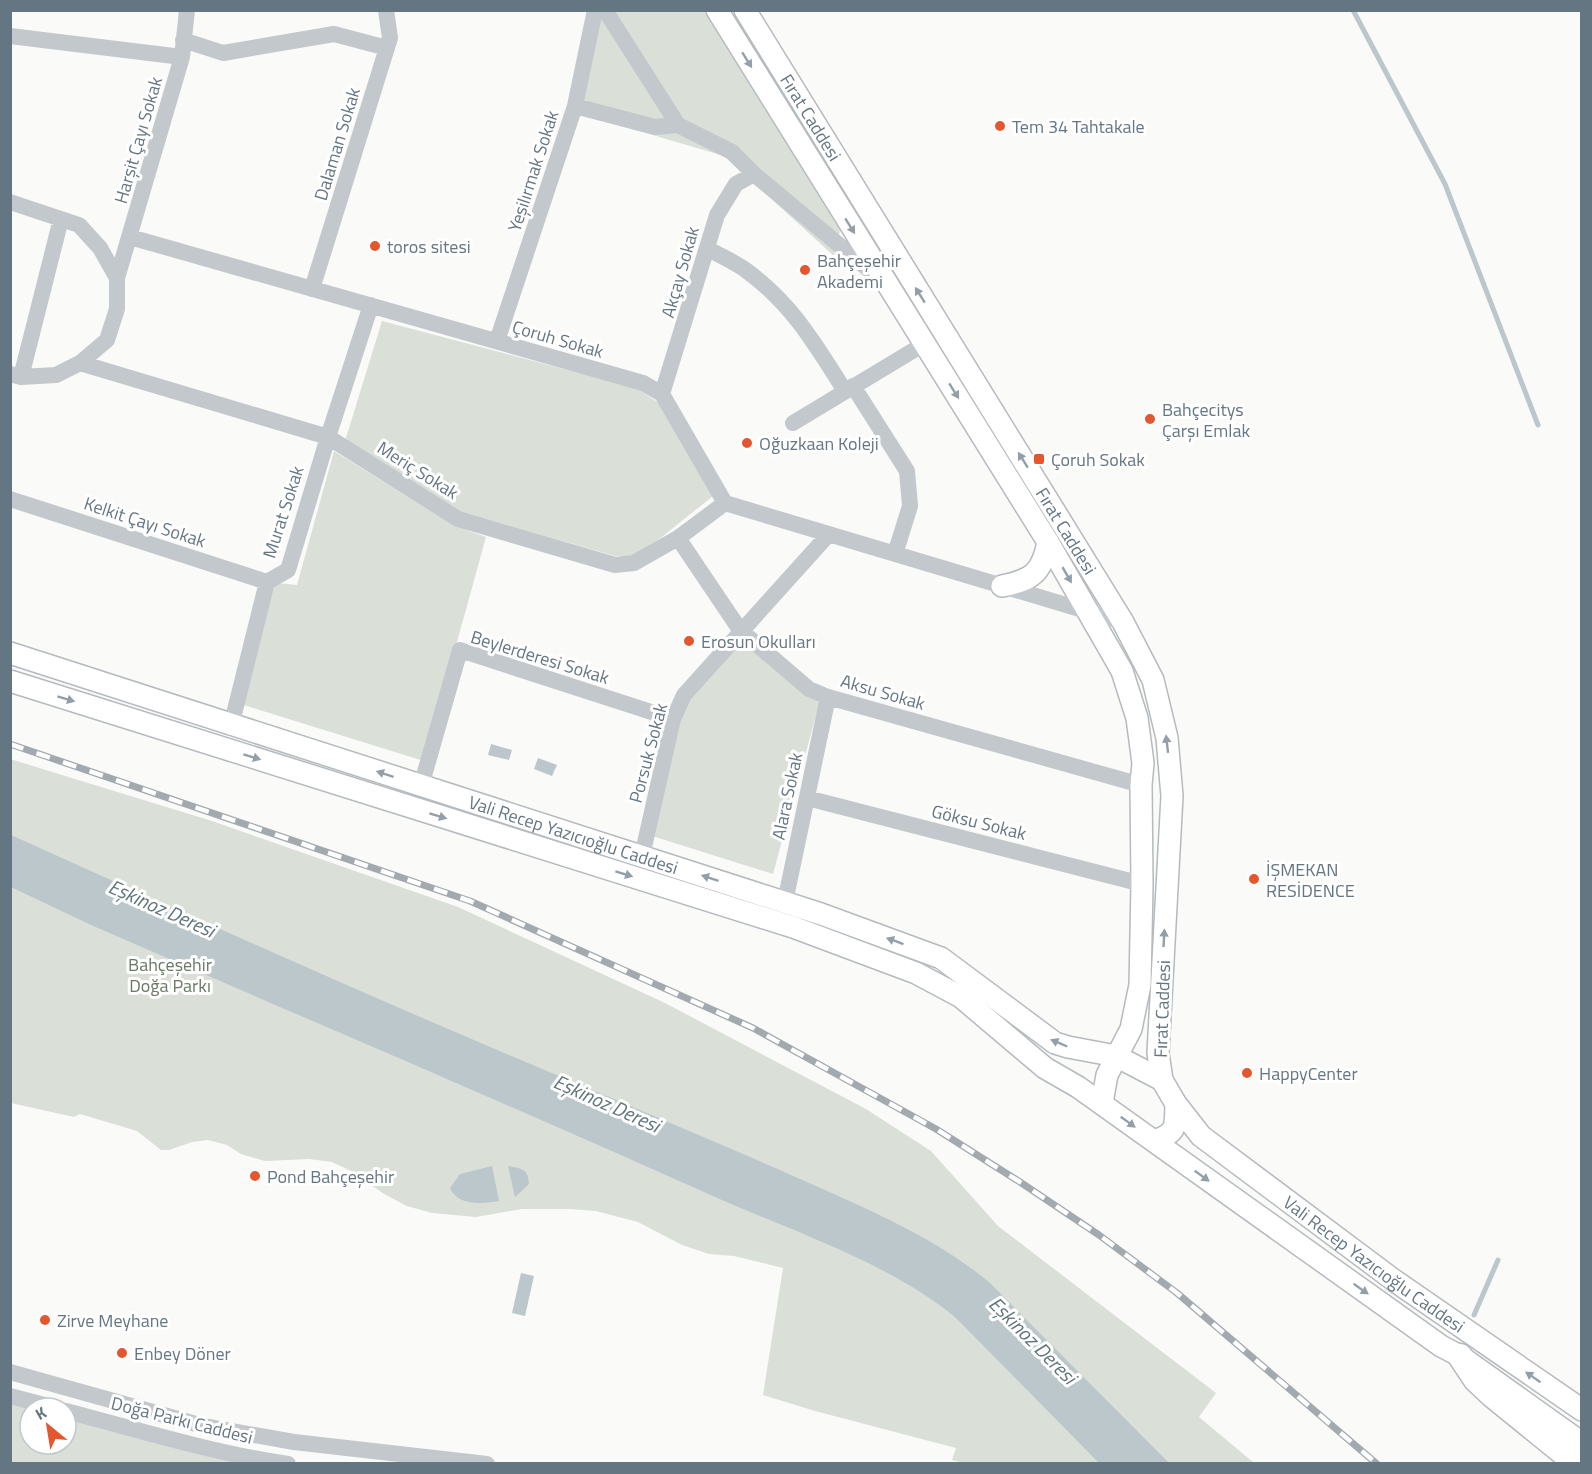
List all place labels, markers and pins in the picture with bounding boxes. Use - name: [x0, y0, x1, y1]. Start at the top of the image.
- place label: Tem 34 Tahtakale: [1012, 113, 1145, 140]
- marker: Tem 34 Tahtakale: [993, 119, 1007, 133]
- place label: toros sitesi: [387, 233, 471, 260]
- marker: toros sitesi: [368, 239, 382, 253]
- place label: Bahçeşehir Akademi: [817, 247, 901, 295]
- marker: Bahçeşehir Akademi: [798, 263, 812, 277]
- place label: Bahçecitys Çarşı Emlak: [1162, 396, 1250, 444]
- marker: Bahçecitys Çarşı Emlak: [1143, 412, 1157, 426]
- place label: Oğuzkaan Koleji: [759, 430, 879, 457]
- marker: Oğuzkaan Koleji: [740, 436, 754, 450]
- place label: Çoruh Sokak: [1051, 446, 1145, 473]
- marker: Çoruh Sokak: [1032, 452, 1046, 466]
- place label: Erosun Okulları: [701, 628, 816, 655]
- marker: Erosun Okulları: [682, 634, 696, 648]
- place label: İŞMEKAN RESİDENCE: [1266, 856, 1355, 904]
- marker: İŞMEKAN RESİDENCE: [1247, 872, 1261, 886]
- place label: HappyCenter: [1259, 1060, 1358, 1087]
- marker: HappyCenter: [1240, 1066, 1254, 1080]
- place label: Pond Bahçeşehir: [267, 1163, 394, 1190]
- marker: Pond Bahçeşehir: [248, 1169, 262, 1183]
- place label: Zirve Meyhane: [57, 1307, 168, 1334]
- marker: Zirve Meyhane: [38, 1313, 52, 1327]
- place label: Enbey Döner: [134, 1340, 231, 1367]
- marker: Enbey Döner: [115, 1346, 129, 1360]

